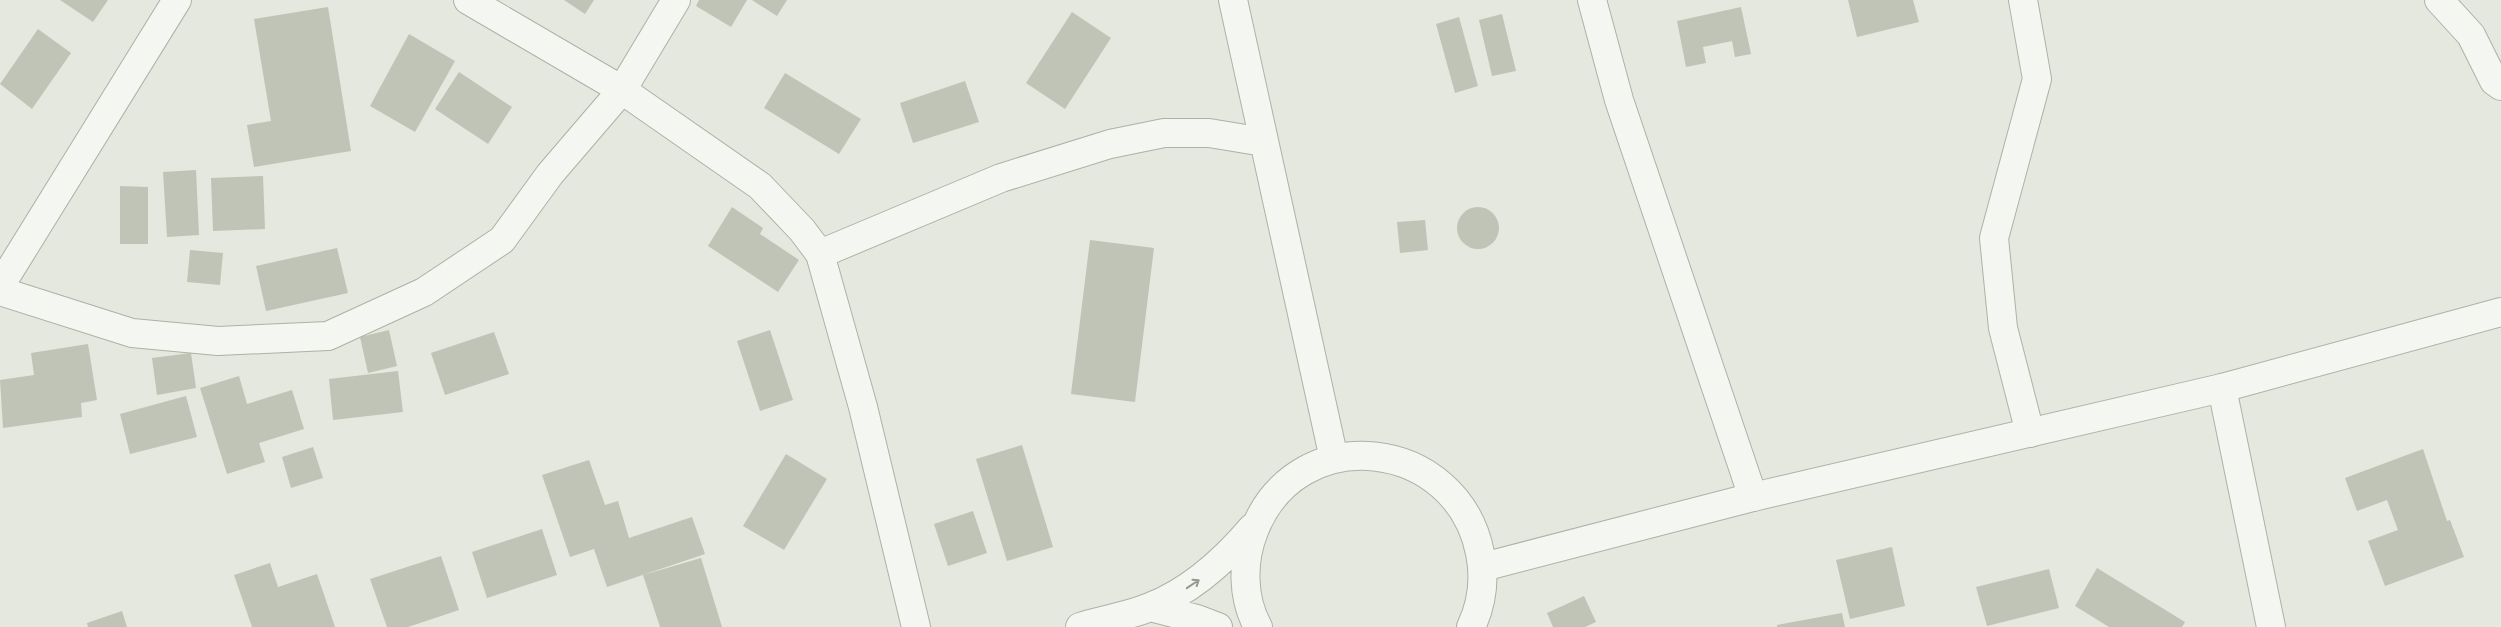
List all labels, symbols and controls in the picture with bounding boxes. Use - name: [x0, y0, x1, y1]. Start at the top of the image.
- one-way arrow: [1186, 578, 1200, 589]

